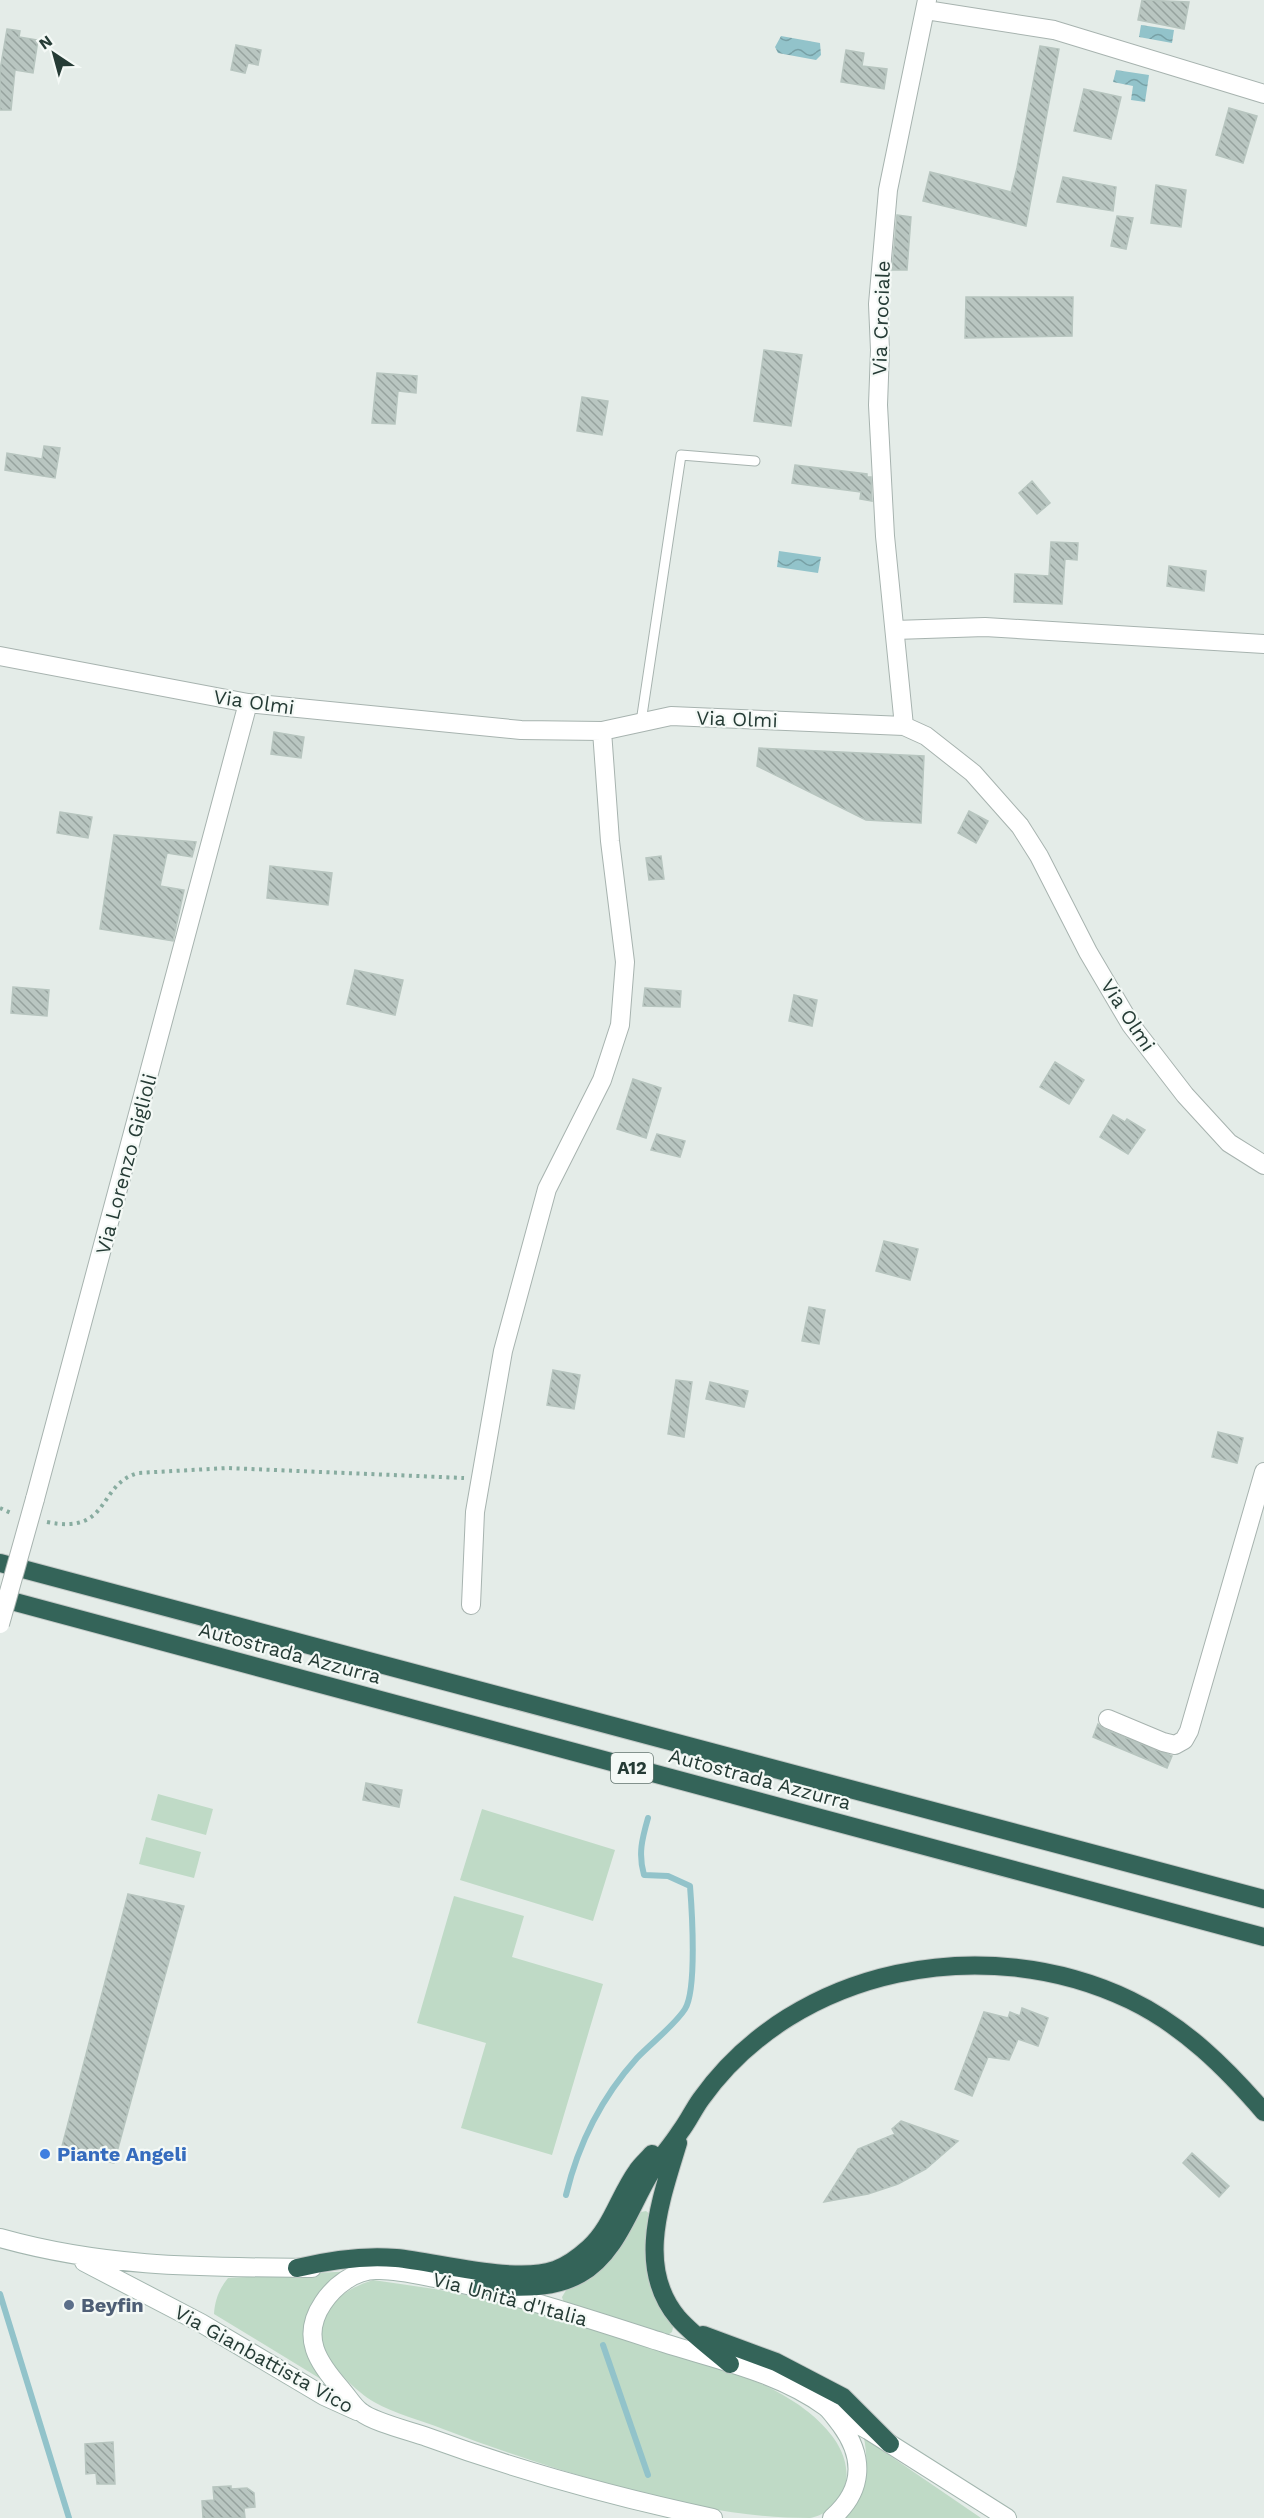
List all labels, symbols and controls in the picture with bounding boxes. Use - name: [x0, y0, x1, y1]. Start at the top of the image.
- north arrow: [24, 24, 84, 84]
- text: N: [35, 31, 56, 53]
- street label: Via Crociale: [867, 260, 895, 376]
- street label: Via Olmi: [212, 684, 296, 720]
- street label: Via Olmi: [696, 706, 778, 732]
- street label: Via Olmi: [1096, 974, 1160, 1056]
- street label: Via Lorenzo Giglioli: [90, 1071, 162, 1257]
- street label: Autostrada Azzurra: [196, 1617, 384, 1689]
- street label: Autostrada Azzurra: [666, 1743, 854, 1815]
- road number: A12: [611, 1753, 653, 1783]
- place label: Piante Angeli: [57, 2142, 187, 2166]
- marker: Piante Angeli: [38, 2147, 52, 2161]
- street label: Via Unità d'Italia: [430, 2267, 590, 2331]
- place label: Beyfin: [81, 2293, 144, 2317]
- marker: Beyfin: [62, 2298, 76, 2312]
- street label: Via Gianbattista Vico: [170, 2300, 358, 2418]

